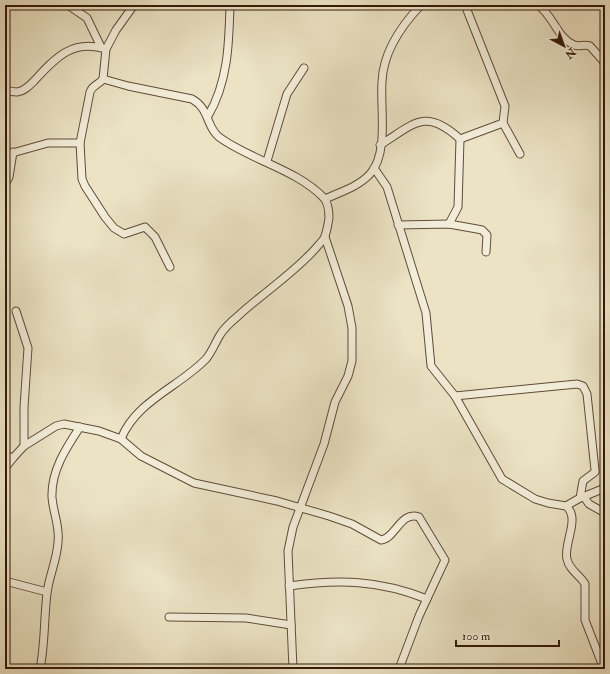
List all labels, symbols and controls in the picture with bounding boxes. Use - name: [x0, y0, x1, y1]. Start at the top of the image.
- north arrow: [544, 26, 584, 66]
- text: N: [561, 44, 579, 62]
- scale bar: [456, 622, 559, 648]
- text: 100 m: [462, 629, 491, 644]

